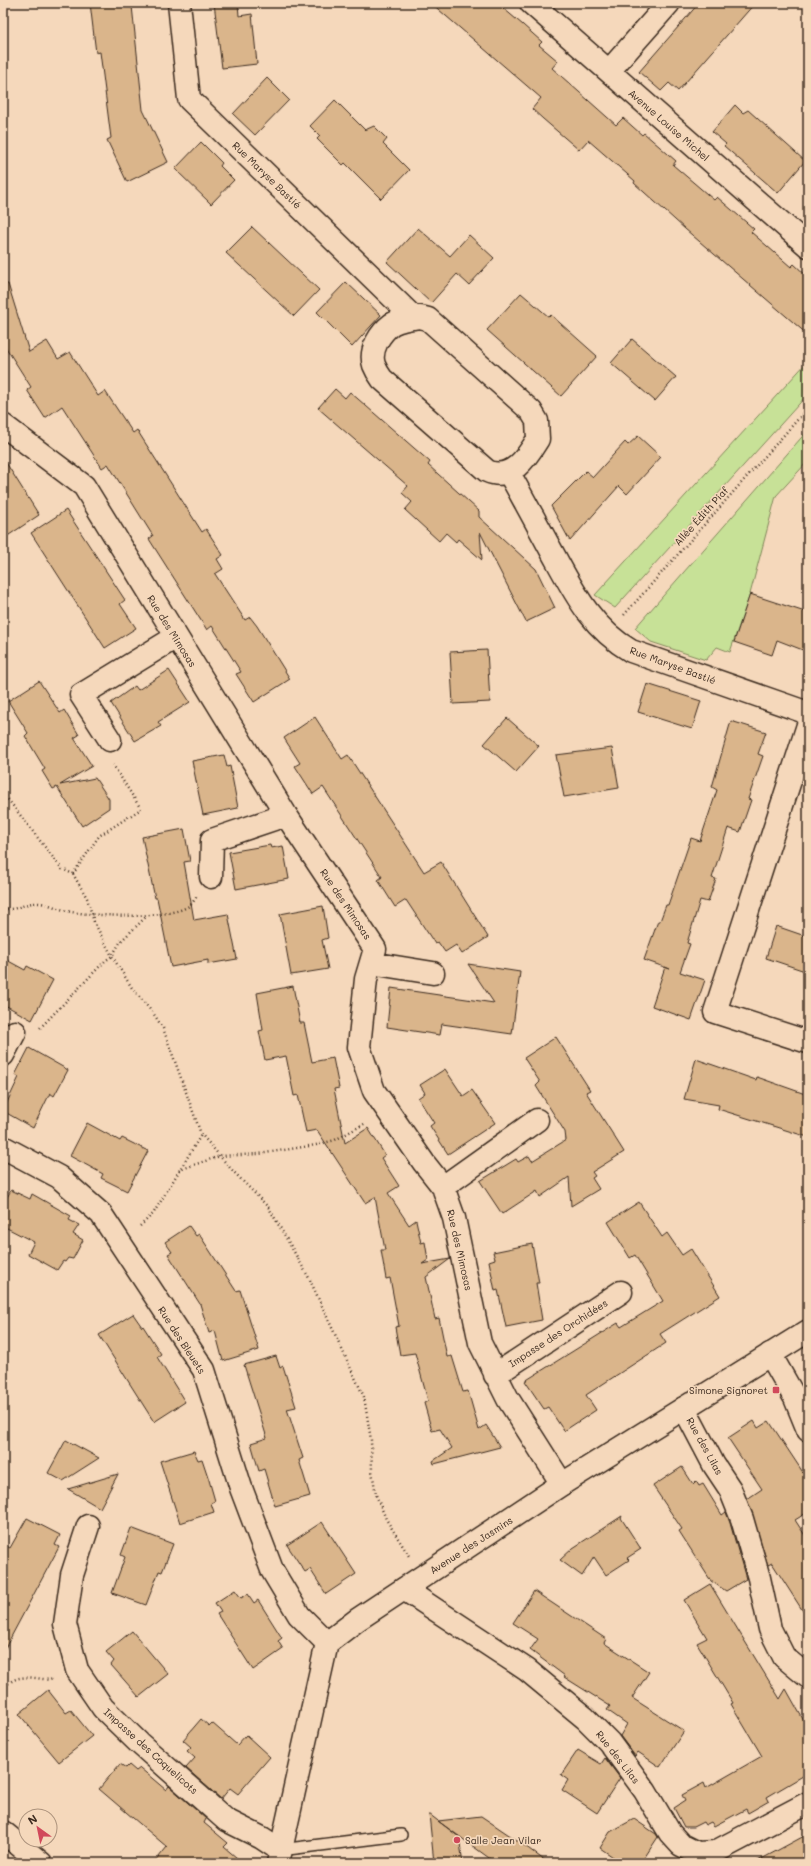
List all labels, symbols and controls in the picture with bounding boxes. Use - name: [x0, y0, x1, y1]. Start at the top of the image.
- street label: Avenue Louise Michel: [626, 86, 712, 164]
- street label: Rue Maryse Bastié: [229, 138, 305, 212]
- street label: Allée Édith Piaf: [671, 483, 732, 549]
- street label: Rue des Mimosas: [144, 592, 200, 670]
- street label: Rue Maryse Bastié: [628, 643, 718, 687]
- street label: Rue des Mimosas: [317, 866, 375, 942]
- street label: Rue des Mimosas: [444, 1208, 476, 1292]
- street label: Impasse des Orchidées: [506, 1296, 610, 1370]
- street label: Rue des Bleuets: [155, 1304, 209, 1377]
- place label: Simone Signoret: [689, 1383, 768, 1397]
- marker: Simone Signoret: [771, 1385, 781, 1395]
- street label: Rue des Lilas: [683, 1415, 727, 1477]
- street label: Avenue des Jasmins: [427, 1513, 515, 1577]
- street label: Impasse des Coquelicots: [101, 1705, 201, 1797]
- street label: Rue des Lilas: [593, 1728, 643, 1787]
- north arrow: [18, 1808, 58, 1848]
- text: N: [25, 1811, 40, 1828]
- place label: Salle Jean Vilar: [465, 1833, 541, 1847]
- marker: Salle Jean Vilar: [452, 1835, 462, 1845]

